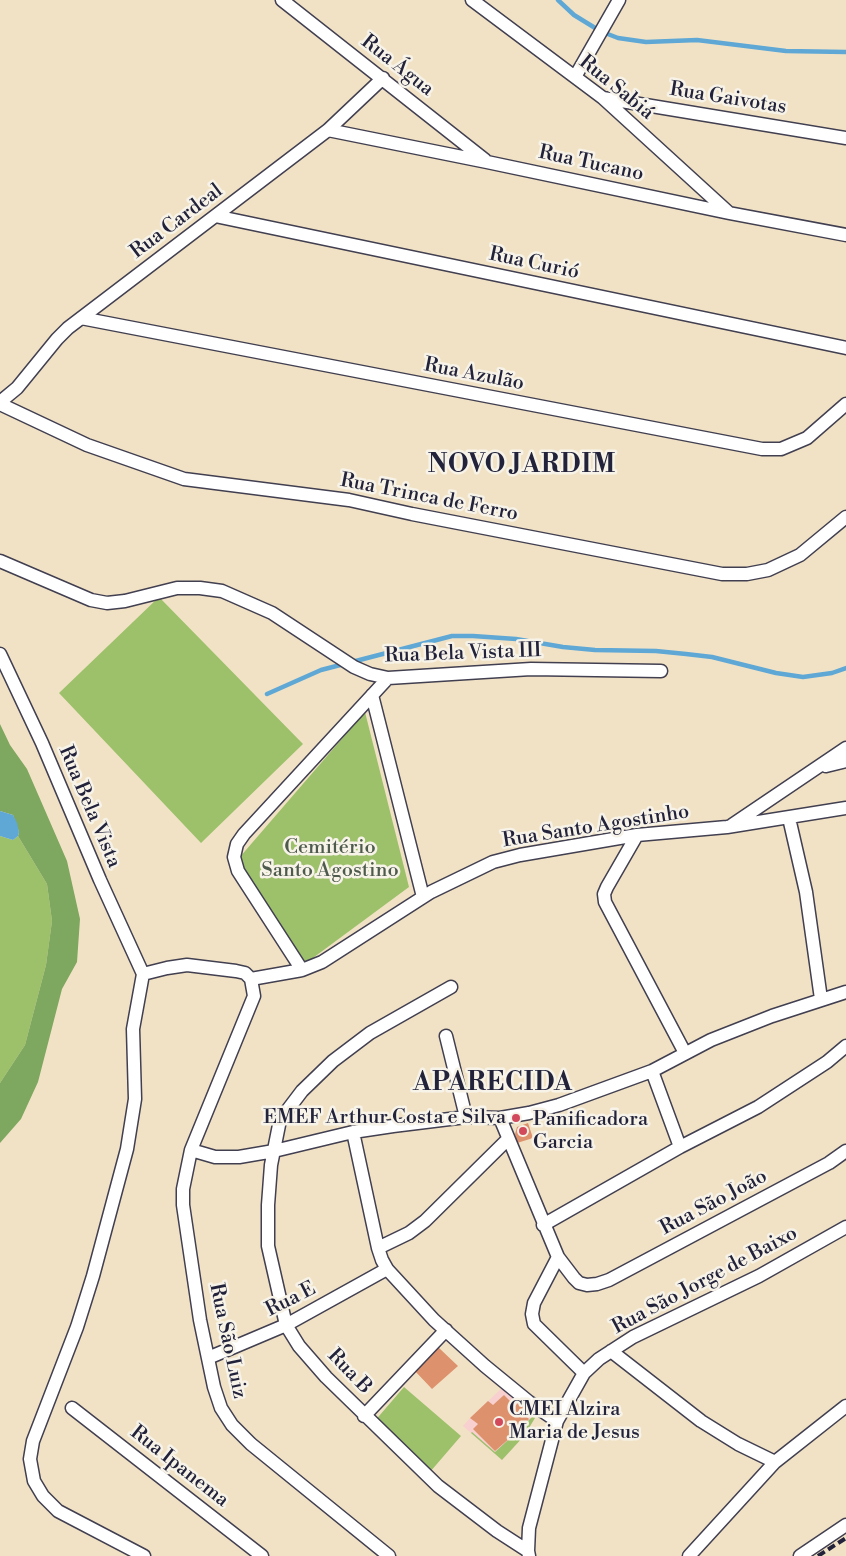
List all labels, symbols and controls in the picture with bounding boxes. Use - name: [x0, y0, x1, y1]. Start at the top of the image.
- street label: Rua Água: [356, 30, 438, 102]
- street label: Rua Sabiá: [574, 51, 658, 125]
- street label: Rua Gaivotas: [668, 78, 788, 120]
- street label: Rua Tucano: [536, 141, 646, 187]
- street label: Rua Cardeal: [126, 180, 228, 264]
- street label: Rua Curió: [487, 243, 581, 285]
- street label: Rua Azulão: [422, 354, 526, 396]
- district label: NOVO JARDIM: [426, 451, 618, 481]
- street label: Rua Trinca de Ferro: [338, 469, 520, 527]
- street label: Rua Bela Vista III: [384, 639, 542, 669]
- street label: Rua Bela Vista: [53, 742, 125, 872]
- street label: Rua Santo Agostinho: [501, 800, 691, 854]
- park label: Cemitério Santo Agostino: [261, 836, 399, 883]
- district label: APARECIDA: [412, 1069, 574, 1099]
- place label: EMEF Arthur Costa e Silva: [263, 1106, 506, 1130]
- place label: Panificadora Garcia: [533, 1108, 648, 1155]
- marker: EMEF Arthur Costa e Silva: [510, 1112, 522, 1124]
- marker: Panificadora Garcia: [517, 1125, 529, 1137]
- street label: Rua São João: [656, 1165, 772, 1241]
- street label: Rua São Jorge de Baixo: [608, 1222, 802, 1340]
- street label: Rua E: [262, 1277, 320, 1323]
- street label: Rua São Luiz: [203, 1281, 251, 1401]
- street label: Rua B: [322, 1344, 376, 1400]
- place label: CMEI Alzira Maria de Jesus: [509, 1398, 640, 1445]
- marker: CMEI Alzira Maria de Jesus: [493, 1416, 505, 1428]
- street label: Rua Ipanema: [125, 1421, 233, 1513]

